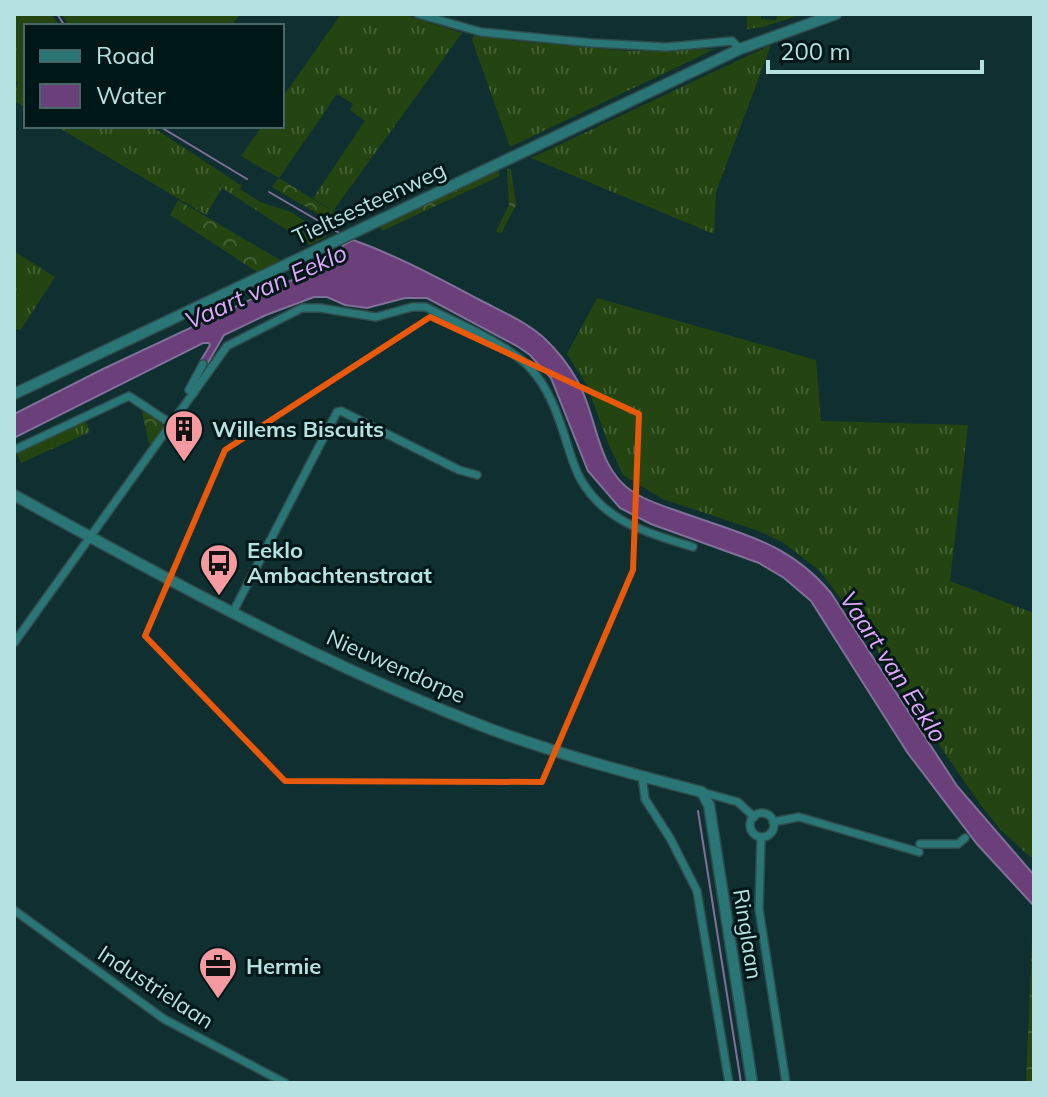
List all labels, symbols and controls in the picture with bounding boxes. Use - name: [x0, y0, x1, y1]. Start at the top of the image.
- legend: [24, 24, 284, 128]
- scale bar: [768, 24, 982, 74]
- text: 200 m: [780, 36, 851, 66]
- text: Road: [96, 40, 155, 70]
- text: Water: [96, 80, 166, 110]
- street label: Tieltsesteenweg: [288, 155, 450, 251]
- water label: Vaart van Eeklo: [180, 237, 351, 335]
- building icon: Willems Biscuits: [163, 408, 205, 463]
- place label: Willems Biscuits: [212, 415, 384, 443]
- place label: Eeklo Ambachtenstraat: [247, 536, 432, 589]
- bus stop icon: Eeklo Ambachtenstraat: [198, 542, 240, 597]
- water label: Vaart van Eeklo: [834, 585, 954, 748]
- street label: Nieuwendorpe: [322, 623, 470, 709]
- street label: Ringlaan: [727, 887, 769, 981]
- street label: Industrielaan: [93, 939, 219, 1035]
- office icon: Hermie: [197, 945, 239, 1000]
- place label: Hermie: [246, 952, 321, 980]

